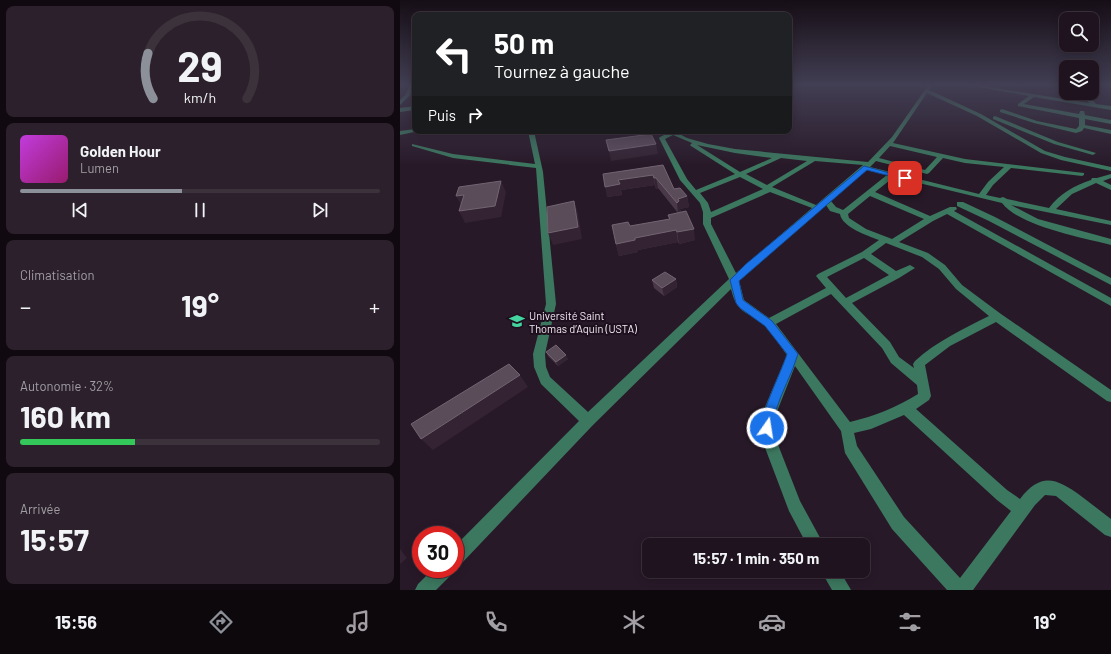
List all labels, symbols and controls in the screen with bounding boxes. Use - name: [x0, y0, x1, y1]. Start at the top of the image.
- map controls: [1059, 12, 1099, 100]
- button: search: [1059, 12, 1099, 52]
- text: 50 m: [494, 26, 554, 60]
- icon: left: [428, 28, 480, 80]
- text: 29: [177, 40, 223, 90]
- text: Tournez à gauche: [494, 60, 630, 82]
- button: layers: [1059, 60, 1099, 100]
- text: km/h: [184, 89, 216, 106]
- icon: right: [464, 104, 486, 126]
- text: Puis: [428, 106, 456, 124]
- text: Golden Hour: [80, 142, 161, 160]
- text: Lumen: [80, 160, 119, 176]
- pin: [888, 161, 922, 195]
- icon: arrive: [894, 167, 916, 189]
- icon: previous: [69, 199, 91, 221]
- icon: pause: [189, 199, 211, 221]
- icon: next: [309, 199, 331, 221]
- text: Climatisation: [20, 267, 95, 283]
- text: 19°: [181, 287, 219, 323]
- text: −: [20, 293, 31, 319]
- text: +: [369, 293, 380, 319]
- place label: Université Saint Thomas d’Aquin (USTA): [529, 309, 637, 335]
- school or university icon: Université Saint Thomas d’Aquin (USTA): [508, 312, 526, 330]
- text: Autonomie · 32%: [20, 378, 114, 394]
- text: 160 km: [20, 398, 111, 434]
- position arrow: [746, 407, 788, 449]
- text: Arrivée: [20, 501, 60, 517]
- text: 15:57: [20, 521, 89, 557]
- speed limit sign: 30: [412, 526, 464, 578]
- text: 15:57 · 1 min · 350 m: [693, 549, 819, 567]
- icon: directions: [207, 608, 235, 636]
- icon: music: [344, 608, 372, 636]
- icon: phone: [482, 608, 510, 636]
- icon: climate: [620, 608, 648, 636]
- icon: car: [758, 608, 786, 636]
- icon: filters: [896, 608, 924, 636]
- text: 15:56: [55, 611, 97, 633]
- text: 19°: [1033, 611, 1056, 633]

